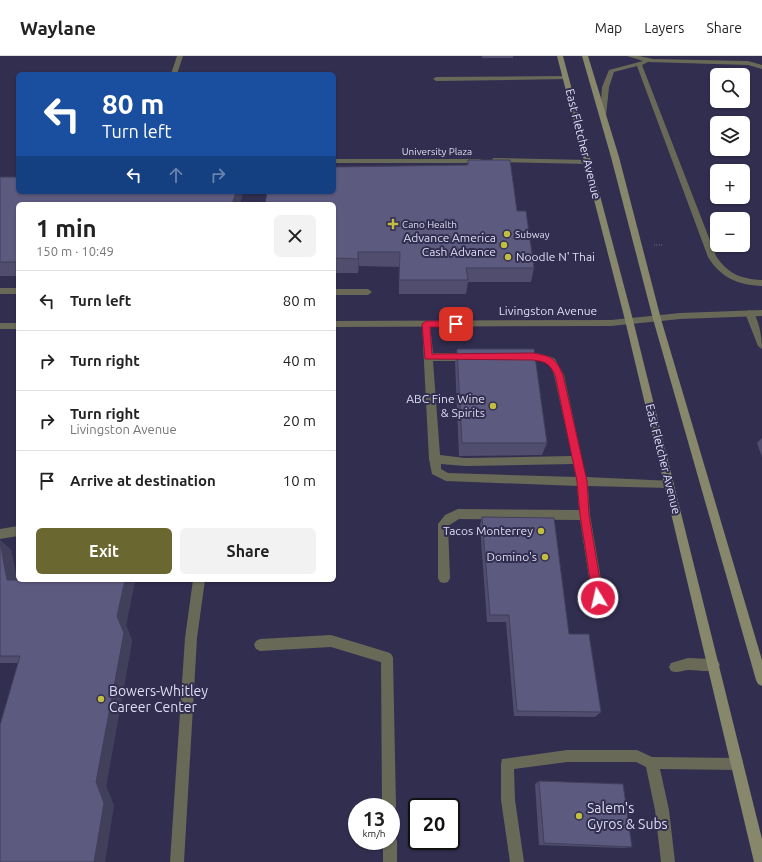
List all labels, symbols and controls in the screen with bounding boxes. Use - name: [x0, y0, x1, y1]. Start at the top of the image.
- text: Waylane: [20, 17, 96, 39]
- text: Map: [595, 20, 622, 36]
- text: Layers: [644, 20, 684, 36]
- text: Share: [706, 20, 742, 36]
- map controls: [710, 68, 750, 252]
- button: search: [710, 68, 750, 108]
- street label: East Fletcher Avenue: [563, 87, 603, 200]
- icon: left: [36, 88, 88, 140]
- text: 80 m: [102, 88, 164, 119]
- button: layers: [710, 116, 750, 156]
- text: Turn left: [102, 121, 172, 141]
- street label: University Plaza: [402, 146, 472, 157]
- icon: left: [123, 164, 145, 186]
- icon: ahead: [165, 164, 187, 186]
- icon: right: [207, 164, 229, 186]
- button: +: [710, 164, 750, 204]
- button: −: [710, 212, 750, 252]
- text: 1 min: [36, 215, 97, 242]
- button: close: [274, 215, 316, 257]
- marker: Cano Health: [387, 218, 399, 230]
- place label: Cano Health: [402, 219, 457, 230]
- marker: Subway: [502, 229, 512, 239]
- place label: Subway: [515, 229, 550, 240]
- place label: Advance America Cash Advance: [403, 231, 496, 258]
- marker: Advance America Cash Advance: [499, 240, 509, 250]
- text: 150 m · 10:49: [36, 244, 114, 258]
- place label: Noodle N' Thai: [516, 250, 595, 263]
- marker: Noodle N' Thai: [503, 252, 513, 262]
- icon: left: [36, 290, 58, 312]
- text: Turn left: [70, 292, 131, 309]
- text: 80 m: [283, 292, 316, 309]
- street label: Livingston Avenue: [499, 304, 597, 317]
- pin: [439, 307, 473, 341]
- icon: arrive: [445, 313, 467, 335]
- icon: right: [36, 350, 58, 372]
- text: Turn right: [70, 352, 140, 369]
- text: 40 m: [283, 352, 316, 369]
- place label: ABC Fine Wine & Spirits: [406, 392, 485, 419]
- marker: ABC Fine Wine & Spirits: [488, 401, 498, 411]
- street label: East Fletcher Avenue: [643, 402, 683, 515]
- text: Turn right: [70, 405, 140, 422]
- icon: right: [36, 410, 58, 432]
- text: 20 m: [283, 412, 316, 429]
- text: Livingston Avenue: [70, 422, 177, 436]
- icon: arrive: [36, 470, 58, 492]
- text: Arrive at destination: [70, 472, 216, 489]
- text: 10 m: [283, 472, 316, 489]
- place label: Tacos Monterrey: [443, 524, 533, 537]
- marker: Tacos Monterrey: [536, 526, 546, 536]
- button: Exit: [36, 528, 172, 574]
- button: Share: [180, 528, 316, 574]
- place label: Domino's: [487, 550, 537, 563]
- marker: Domino's: [540, 552, 550, 562]
- position arrow: [577, 577, 619, 619]
- place label: Bowers-Whitley Career Center: [109, 683, 208, 715]
- marker: Bowers-Whitley Career Center: [96, 694, 106, 704]
- speed limit sign: 20: [408, 798, 460, 850]
- place label: Salem's Gyros & Subs: [587, 800, 668, 832]
- text: 13: [363, 807, 385, 830]
- marker: Salem's Gyros & Subs: [574, 811, 584, 821]
- text: km/h: [362, 828, 386, 839]

